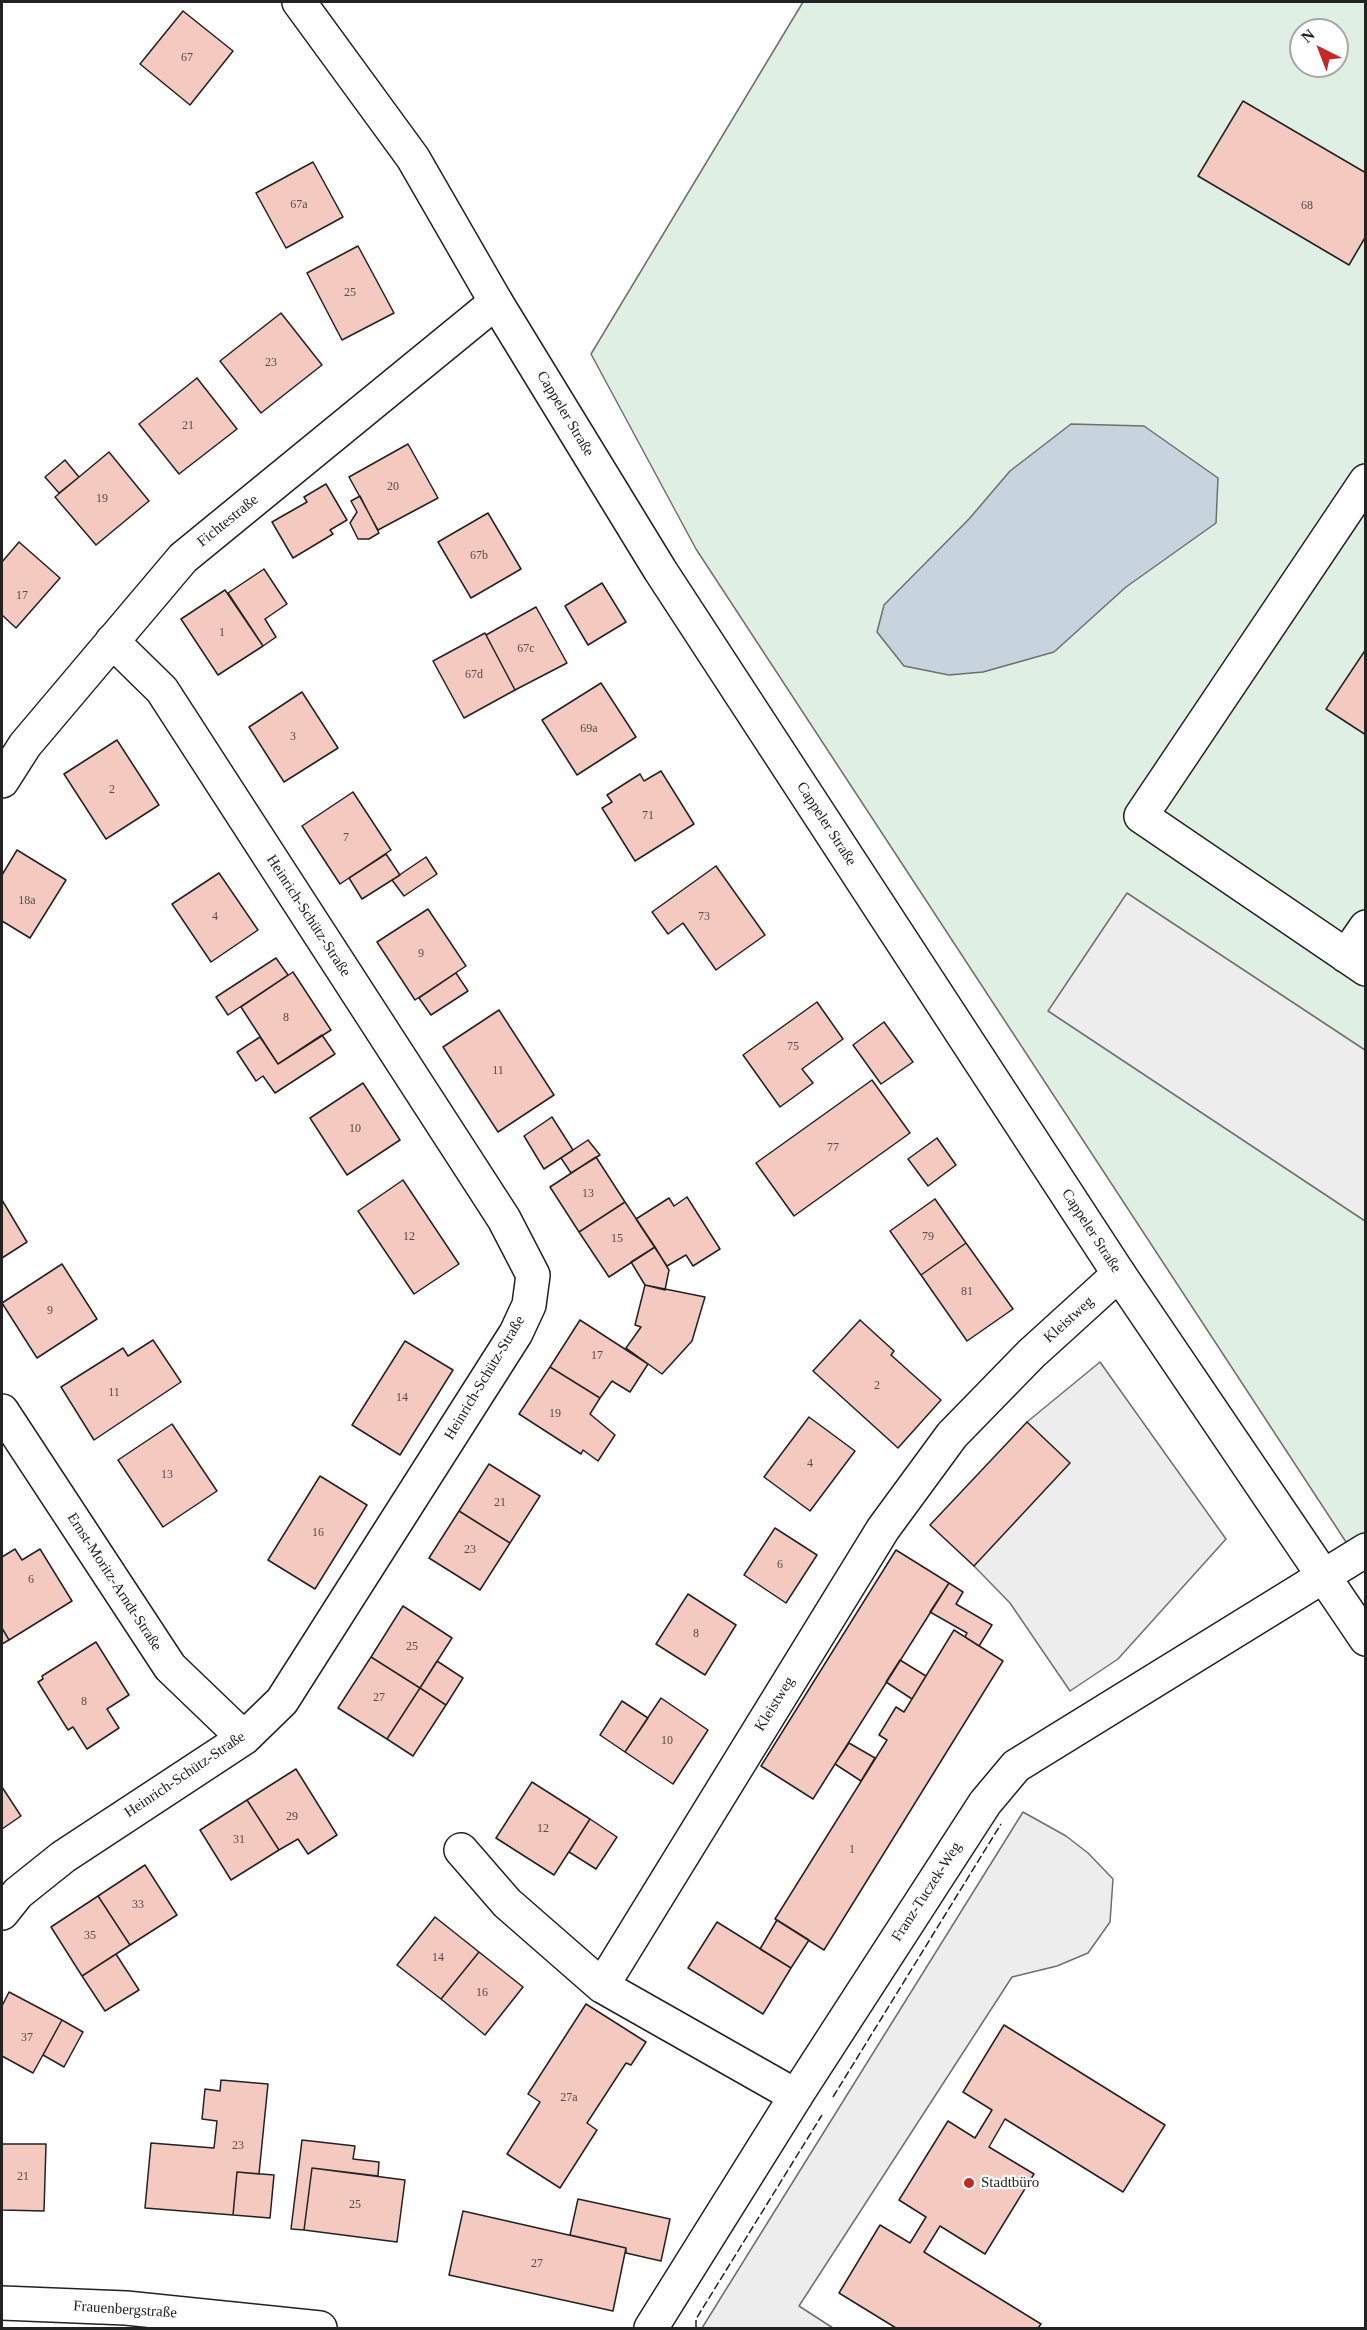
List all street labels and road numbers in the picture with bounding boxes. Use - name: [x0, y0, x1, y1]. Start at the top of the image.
- street label: Cappeler Straße: [533, 368, 597, 460]
- street label: Fichtestraße: [194, 491, 262, 551]
- street label: Cappeler Straße: [792, 779, 860, 869]
- street label: Heinrich-Schütz-Straße: [262, 852, 354, 980]
- street label: Cappeler Straße: [1057, 1186, 1125, 1276]
- street label: Kleistweg: [1040, 1293, 1098, 1347]
- street label: Heinrich-Schütz-Straße: [441, 1313, 529, 1443]
- street label: Ernst-Moritz-Arndt-Straße: [63, 1510, 165, 1654]
- street label: Kleistweg: [751, 1673, 799, 1735]
- street label: Heinrich-Schütz-Straße: [121, 1728, 249, 1822]
- street label: Franz-Tuczek-Weg: [888, 1839, 966, 1945]
- street label: Frauenbergstraße: [73, 2297, 177, 2323]

